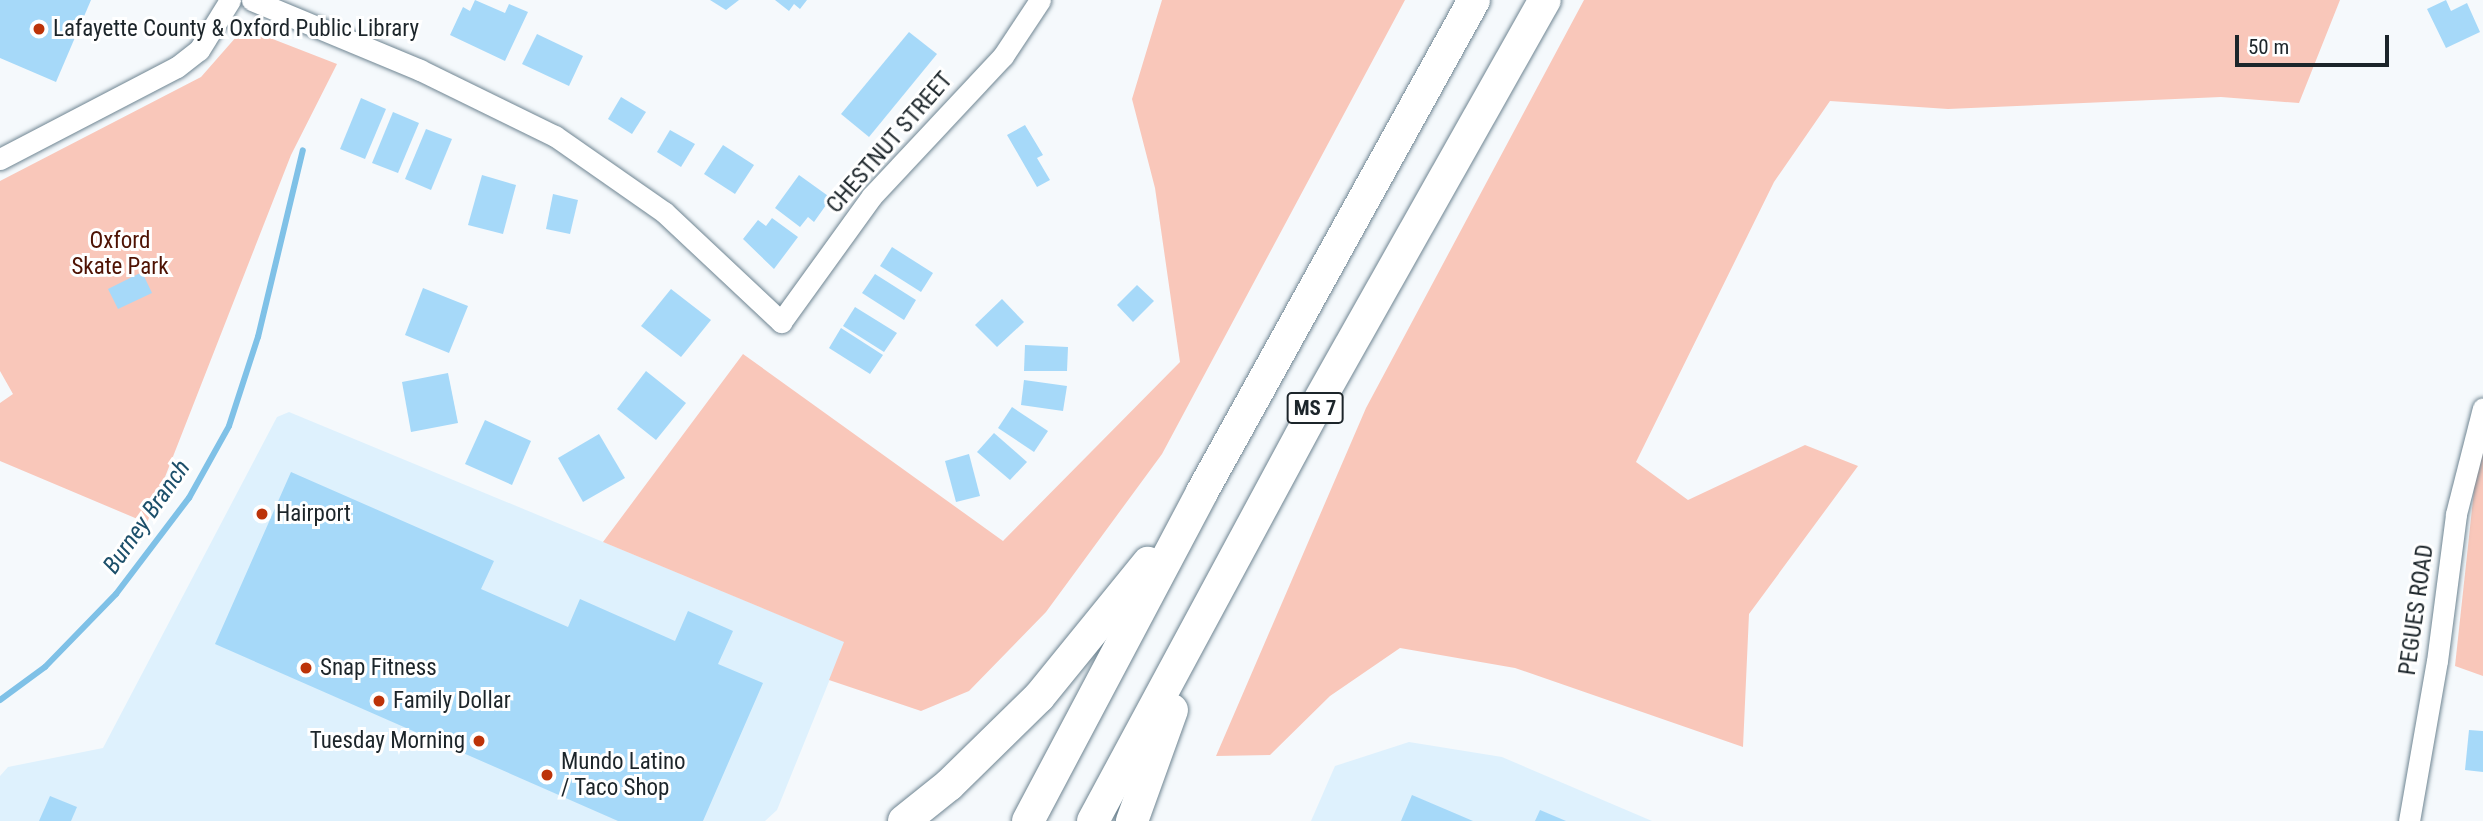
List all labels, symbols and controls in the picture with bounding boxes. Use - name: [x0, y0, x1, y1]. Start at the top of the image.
- place label: Lafayette County & Oxford Public Library: [53, 15, 419, 43]
- marker: Lafayette County & Oxford Public Library: [31, 21, 47, 37]
- scale bar: [2238, 21, 2392, 65]
- text: 50 m: [2248, 35, 2289, 59]
- street label: CHESTNUT STREET: [821, 67, 959, 219]
- park label: Oxford Skate Park: [71, 227, 169, 281]
- road number: MS 7: [1285, 390, 1345, 426]
- water label: Burney Branch: [97, 455, 197, 579]
- place label: Hairport: [276, 500, 351, 528]
- marker: Hairport: [254, 506, 270, 522]
- street label: PEGUES ROAD: [2394, 543, 2440, 677]
- place label: Snap Fitness: [320, 654, 437, 682]
- marker: Snap Fitness: [298, 660, 314, 676]
- place label: Family Dollar: [393, 687, 511, 715]
- marker: Family Dollar: [371, 693, 387, 709]
- place label: Tuesday Morning: [310, 727, 465, 755]
- marker: Tuesday Morning: [471, 733, 487, 749]
- place label: Mundo Latino / Taco Shop: [561, 748, 686, 802]
- marker: Mundo Latino / Taco Shop: [539, 767, 555, 783]

